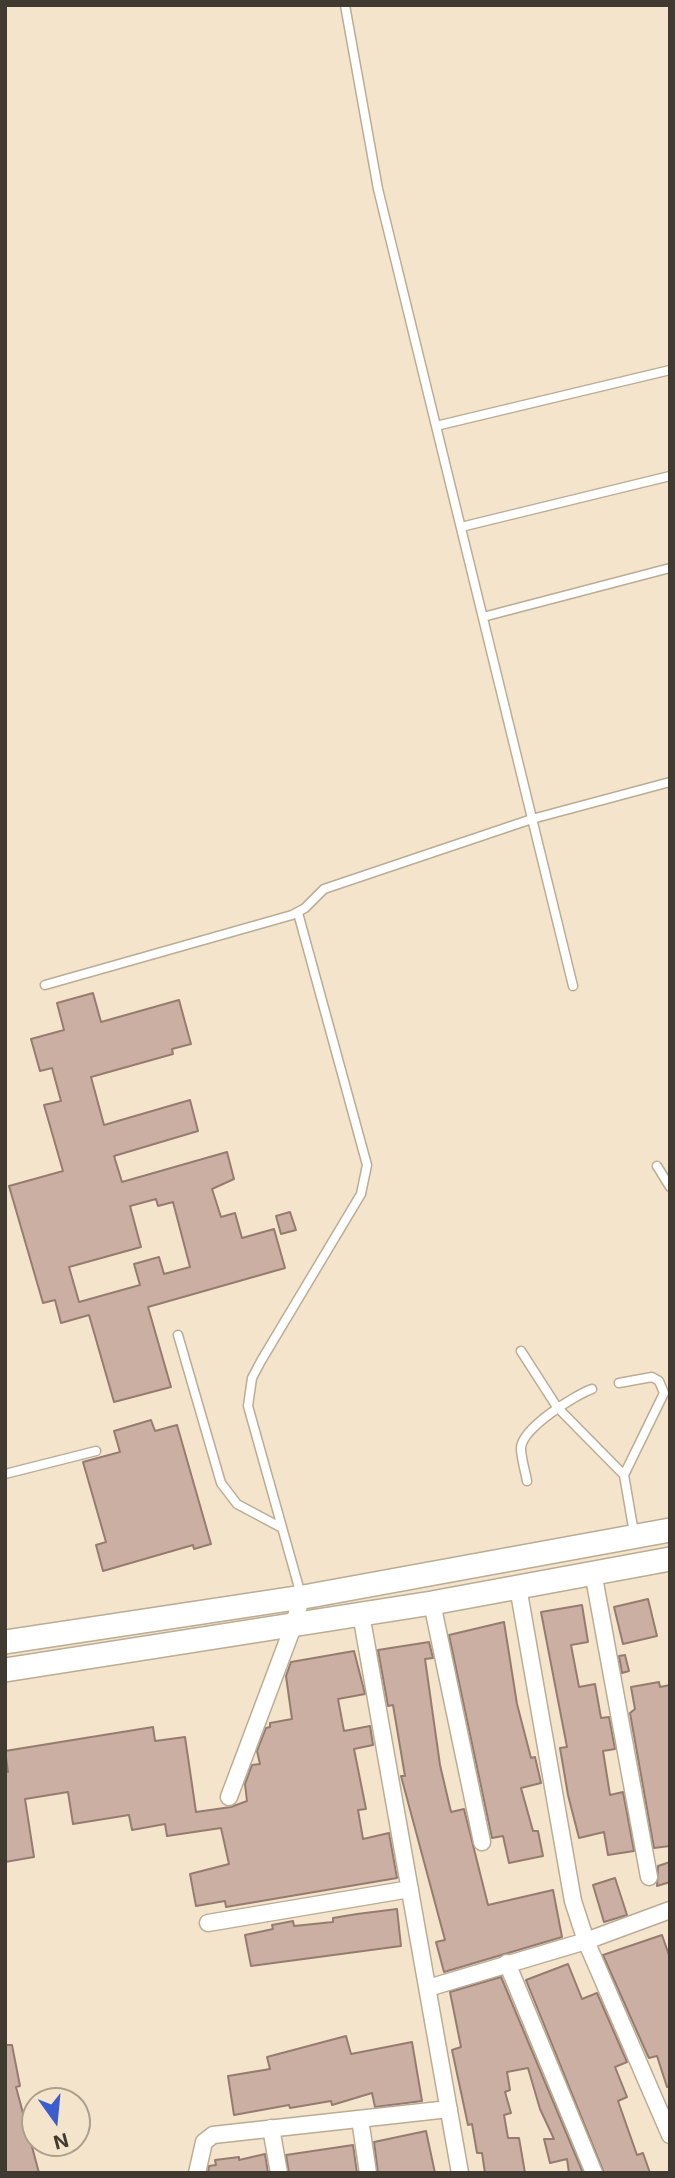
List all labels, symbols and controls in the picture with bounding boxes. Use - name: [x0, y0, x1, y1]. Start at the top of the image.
- north arrow: [21, 2087, 91, 2157]
- text: N: [51, 2128, 71, 2154]

